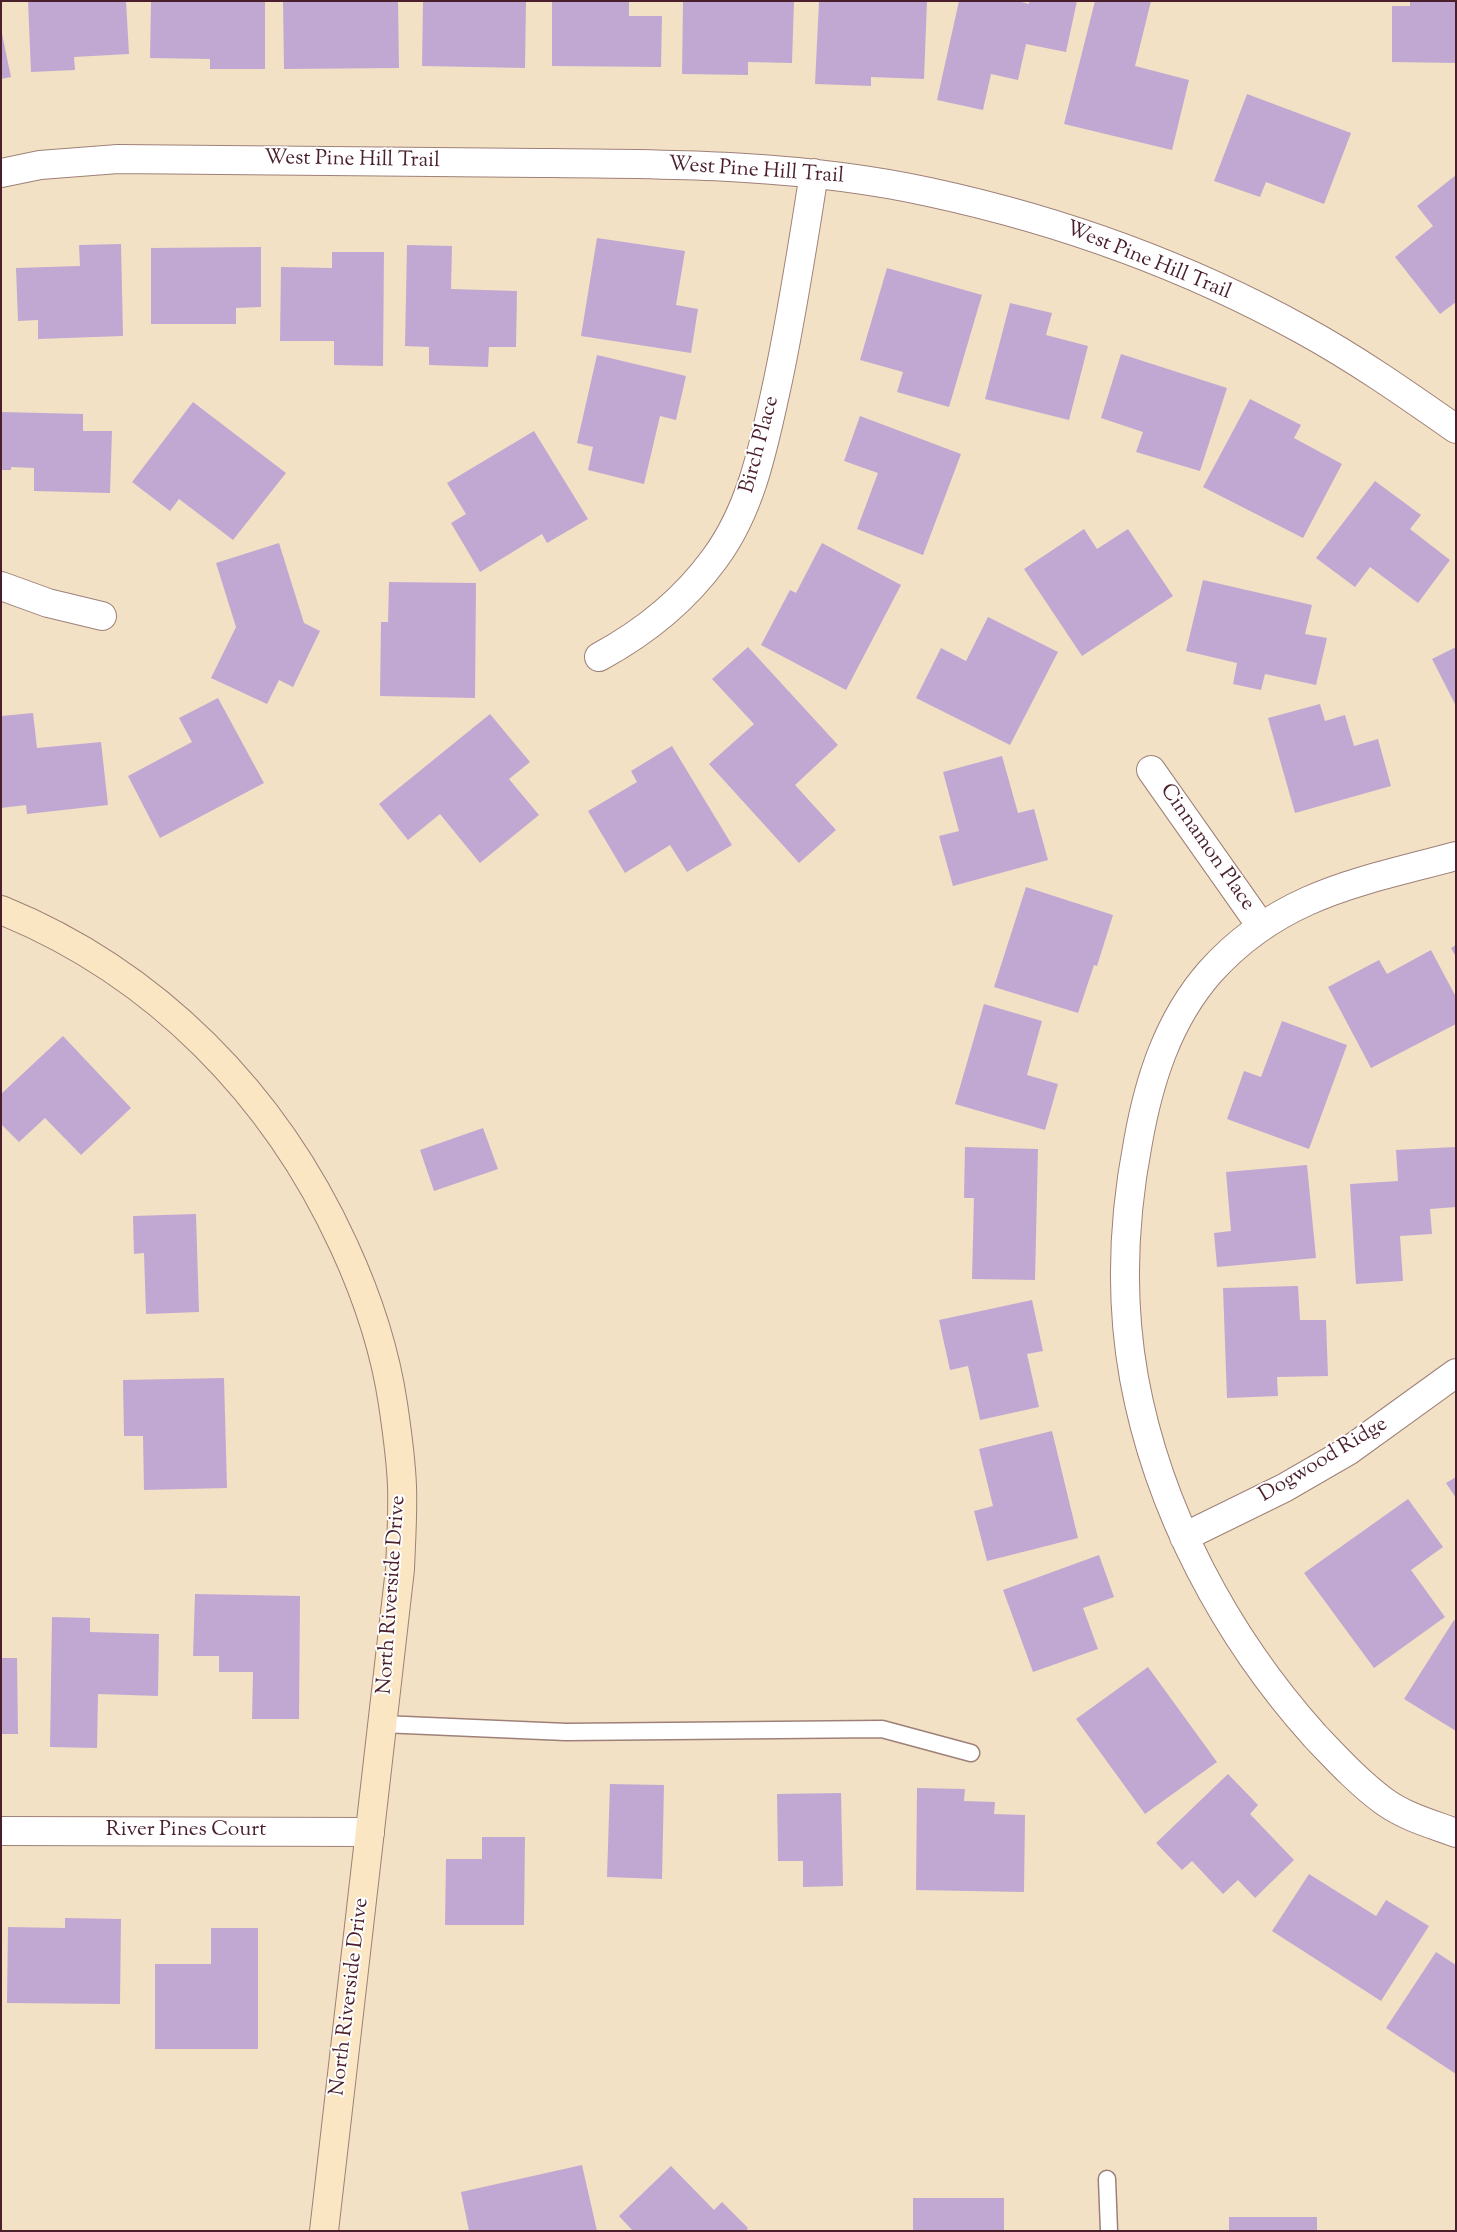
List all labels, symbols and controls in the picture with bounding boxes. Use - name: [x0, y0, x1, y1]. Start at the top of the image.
- street label: West Pine Hill Trail: [264, 147, 440, 175]
- street label: West Pine Hill Trail: [667, 153, 845, 191]
- street label: West Pine Hill Trail: [1062, 217, 1234, 307]
- street label: Birch Place: [736, 394, 786, 496]
- street label: Cinnamon Place: [1153, 780, 1259, 916]
- street label: Dogwood Ridge: [1255, 1413, 1393, 1509]
- street label: North Riverside Drive: [373, 1495, 413, 1695]
- street label: River Pines Court: [106, 1818, 266, 1844]
- street label: North Riverside Drive: [326, 1897, 376, 2097]

